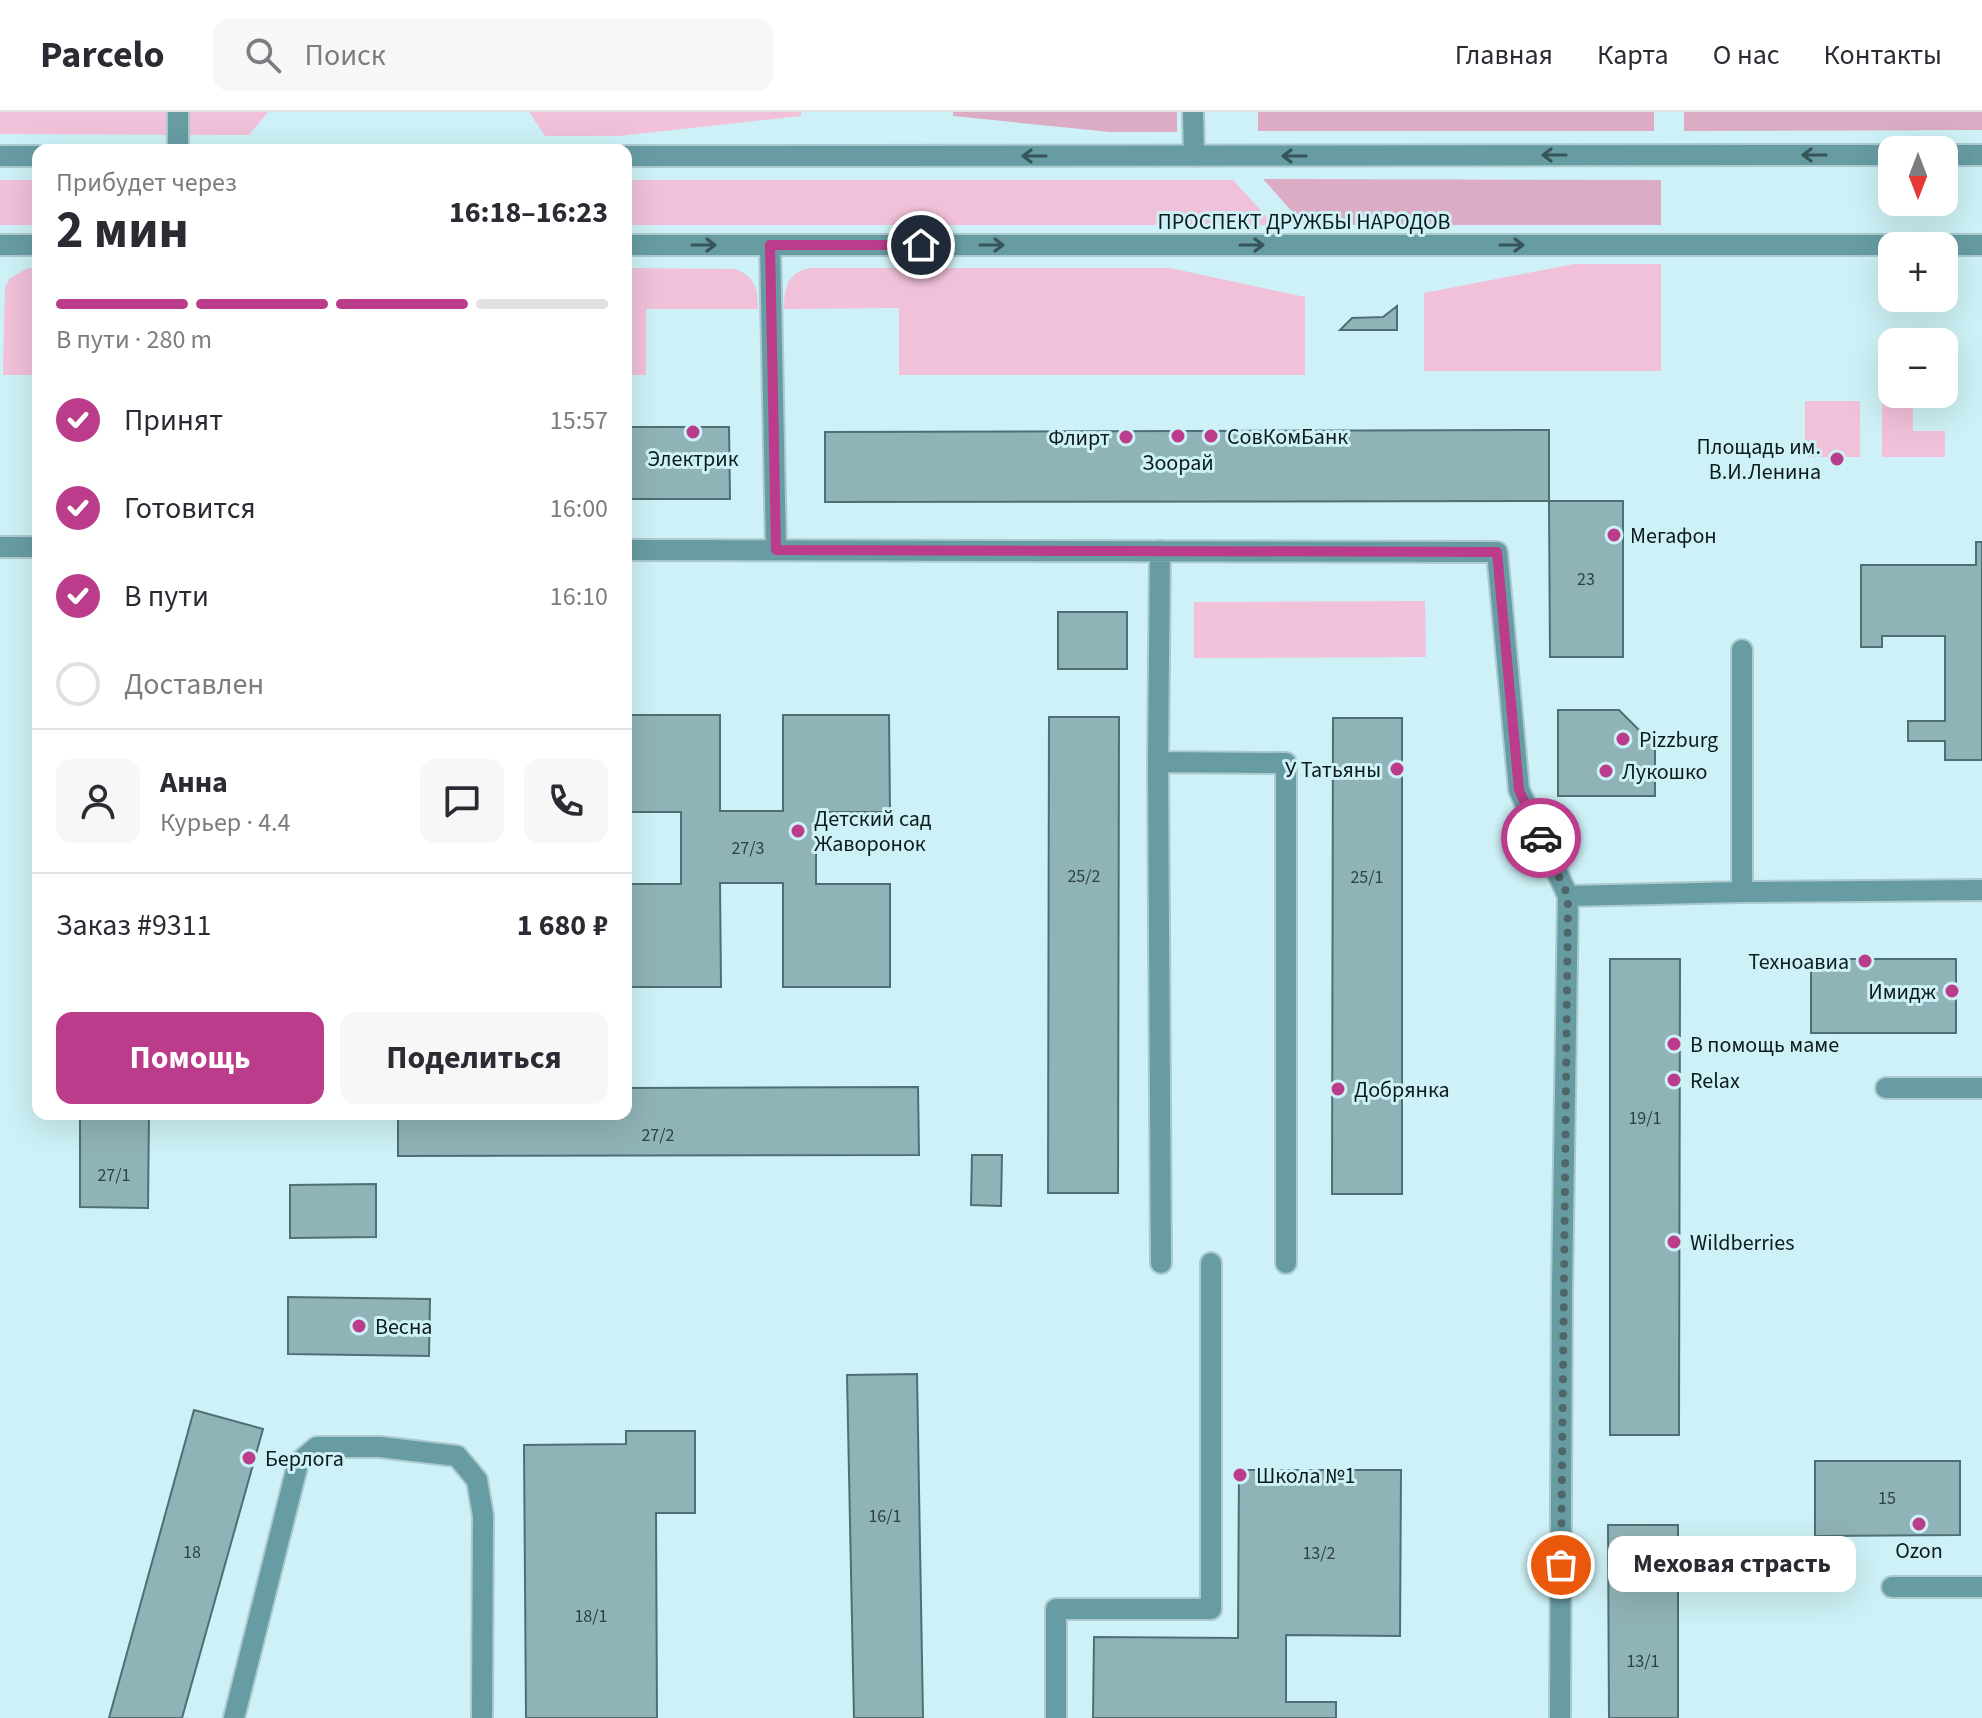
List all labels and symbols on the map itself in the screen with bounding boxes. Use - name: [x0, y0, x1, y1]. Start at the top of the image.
- north arrow: [1878, 136, 1958, 216]
- one-way arrow: [1541, 147, 1568, 163]
- one-way arrow: [1801, 147, 1828, 163]
- one-way arrow: [1021, 148, 1048, 164]
- one-way arrow: [1281, 148, 1308, 164]
- street label: ПРОСПЕКТ ДРУЖБЫ НАРОДОВ: [1157, 206, 1451, 238]
- pin: [887, 211, 955, 279]
- one-way arrow: [690, 237, 717, 253]
- one-way arrow: [978, 237, 1005, 253]
- one-way arrow: [1238, 237, 1265, 253]
- one-way arrow: [1498, 237, 1525, 253]
- place label: СовКомБанк: [1227, 421, 1348, 453]
- place label: Флирт: [1048, 422, 1110, 454]
- marker: Электрик: [684, 423, 702, 441]
- marker: Зоорай: [1169, 427, 1187, 445]
- marker: СовКомБанк: [1202, 427, 1220, 445]
- marker: Флирт: [1117, 428, 1135, 446]
- place label: Площадь им. В.И.Ленина: [1697, 431, 1821, 488]
- place label: Электрик: [647, 443, 739, 475]
- place label: Зоорай: [1142, 447, 1214, 479]
- marker: Площадь им. В.И.Ленина: [1828, 450, 1846, 468]
- place label: Мегафон: [1630, 520, 1717, 552]
- marker: Мегафон: [1605, 526, 1623, 544]
- house number: 23: [1577, 567, 1595, 592]
- place label: Pizzburg: [1639, 724, 1718, 756]
- marker: Pizzburg: [1614, 730, 1632, 748]
- place label: У Татьяны: [1285, 754, 1381, 786]
- place label: Лукошко: [1622, 756, 1707, 788]
- marker: У Татьяны: [1388, 760, 1406, 778]
- marker: Лукошко: [1597, 762, 1615, 780]
- courier: [1501, 798, 1581, 878]
- place label: Детский сад Жаворонок: [814, 803, 932, 860]
- marker: Детский сад Жаворонок: [789, 822, 807, 840]
- house number: 27/3: [731, 836, 765, 861]
- house number: 25/2: [1067, 864, 1101, 889]
- house number: 25/1: [1350, 865, 1384, 890]
- place label: Техноавиа: [1748, 946, 1849, 978]
- marker: Техноавиа: [1856, 952, 1874, 970]
- place label: Имидж: [1868, 976, 1936, 1008]
- marker: Имидж: [1943, 982, 1961, 1000]
- place label: В помощь маме: [1690, 1029, 1839, 1061]
- marker: В помощь маме: [1665, 1035, 1683, 1053]
- place label: Relax: [1690, 1065, 1740, 1097]
- marker: Relax: [1665, 1071, 1683, 1089]
- place label: Добрянка: [1354, 1074, 1450, 1106]
- marker: Добрянка: [1329, 1080, 1347, 1098]
- house number: 19/1: [1628, 1106, 1662, 1131]
- house number: 27/2: [641, 1123, 675, 1148]
- house number: 27/1: [97, 1163, 131, 1188]
- place label: Wildberries: [1690, 1227, 1794, 1259]
- marker: Wildberries: [1665, 1233, 1683, 1251]
- place label: Весна: [375, 1311, 432, 1343]
- marker: Весна: [350, 1317, 368, 1335]
- place label: Берлога: [265, 1443, 344, 1475]
- marker: Берлога: [240, 1449, 258, 1467]
- place label: Школа №1: [1256, 1460, 1355, 1492]
- marker: Школа №1: [1231, 1466, 1249, 1484]
- house number: 15: [1878, 1486, 1896, 1511]
- house number: 16/1: [868, 1504, 902, 1529]
- marker: Ozon: [1910, 1515, 1928, 1533]
- pin: [1527, 1531, 1595, 1599]
- place label: Ozon: [1895, 1535, 1943, 1567]
- callout: Меховая страсть: [1609, 1537, 1857, 1593]
- house number: 18: [183, 1540, 201, 1565]
- house number: 13/2: [1302, 1541, 1336, 1566]
- house number: 18/1: [574, 1604, 608, 1629]
- house number: 13/1: [1626, 1649, 1660, 1674]

